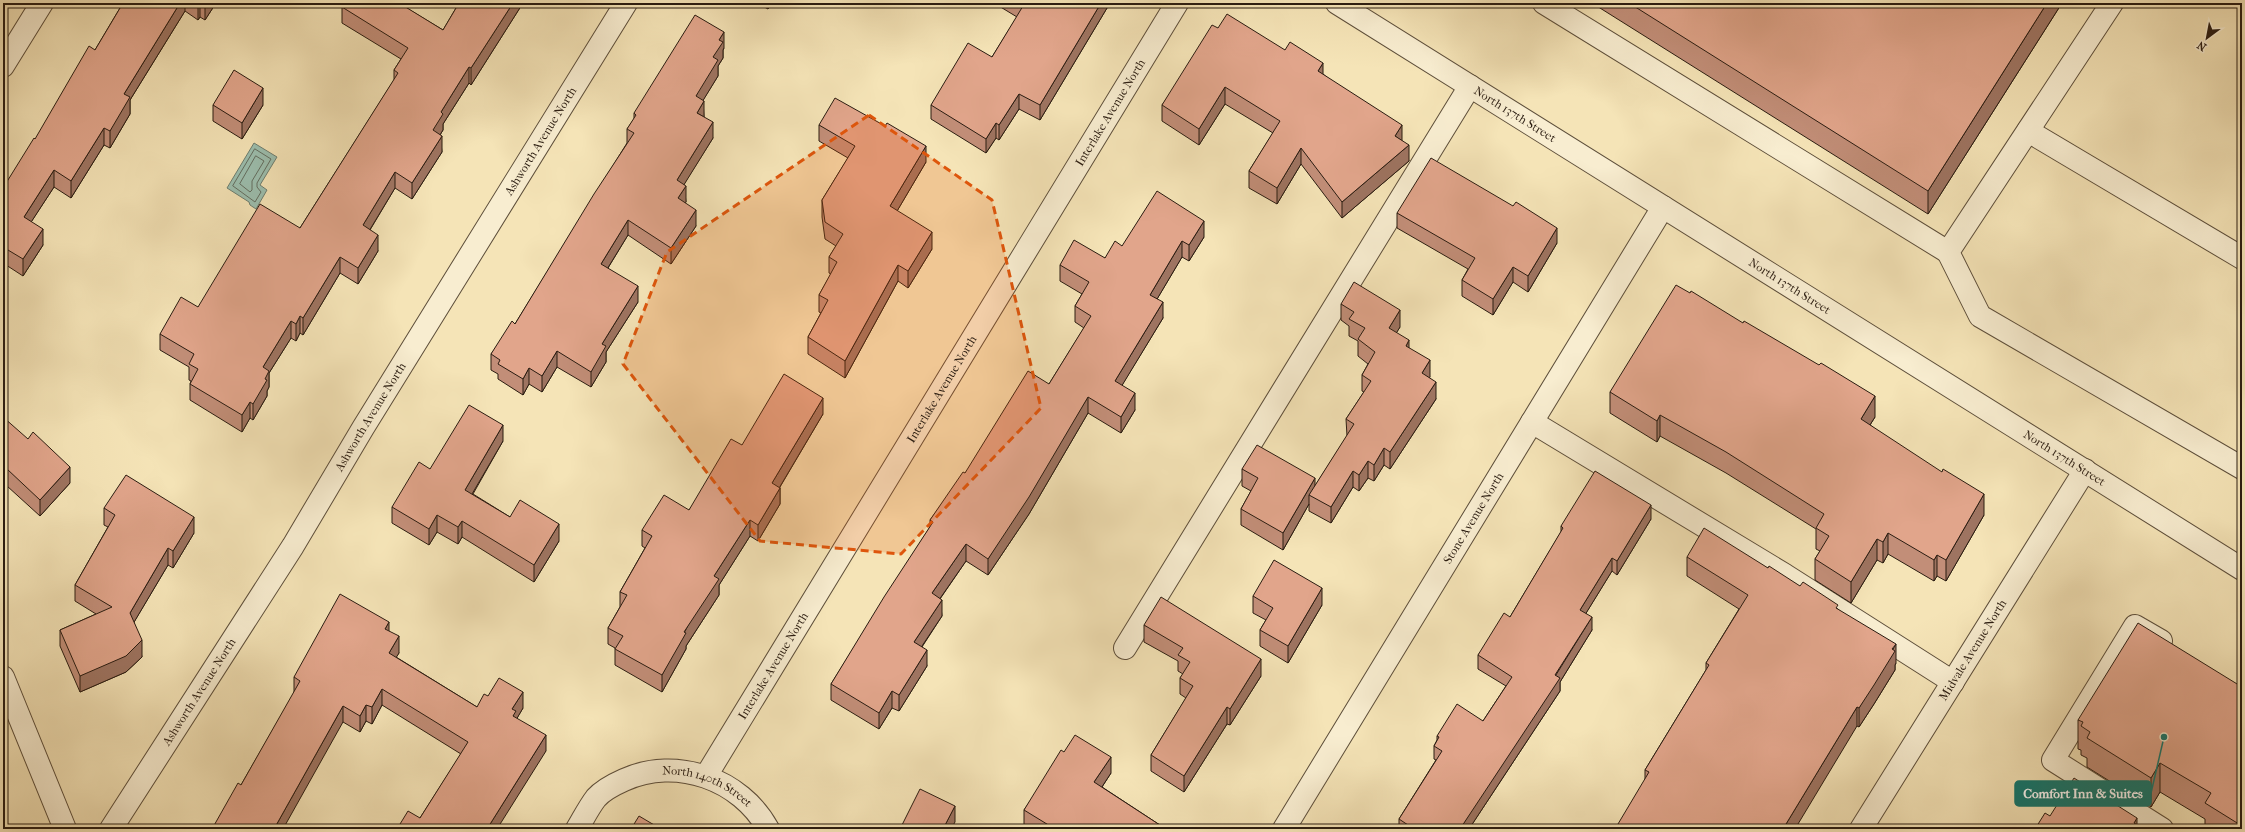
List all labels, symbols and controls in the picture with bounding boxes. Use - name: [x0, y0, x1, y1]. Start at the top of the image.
- north arrow: [2187, 18, 2227, 58]
- text: N: [2194, 38, 2209, 54]
- street label: Interlake Avenue North: [1072, 56, 1148, 169]
- street label: North 137th Street: [1471, 83, 1559, 146]
- street label: Ashworth Avenue North: [501, 84, 579, 199]
- street label: North 137th Street: [1746, 255, 1834, 317]
- street label: Interlake Avenue North: [904, 333, 980, 445]
- street label: Ashworth Avenue North: [331, 360, 409, 475]
- street label: North 137th Street: [2021, 427, 2109, 489]
- street label: Stone Avenue North: [1440, 470, 1507, 566]
- street label: Midvale Avenue North: [1936, 597, 2010, 703]
- street label: Interlake Avenue North: [735, 610, 811, 722]
- street label: Ashworth Avenue North: [159, 636, 239, 749]
- street label: North 140th Street: [662, 763, 755, 810]
- callout: Comfort Inn & Suites: [2015, 781, 2151, 806]
- text: Comfort Inn & Suites: [2023, 786, 2143, 801]

